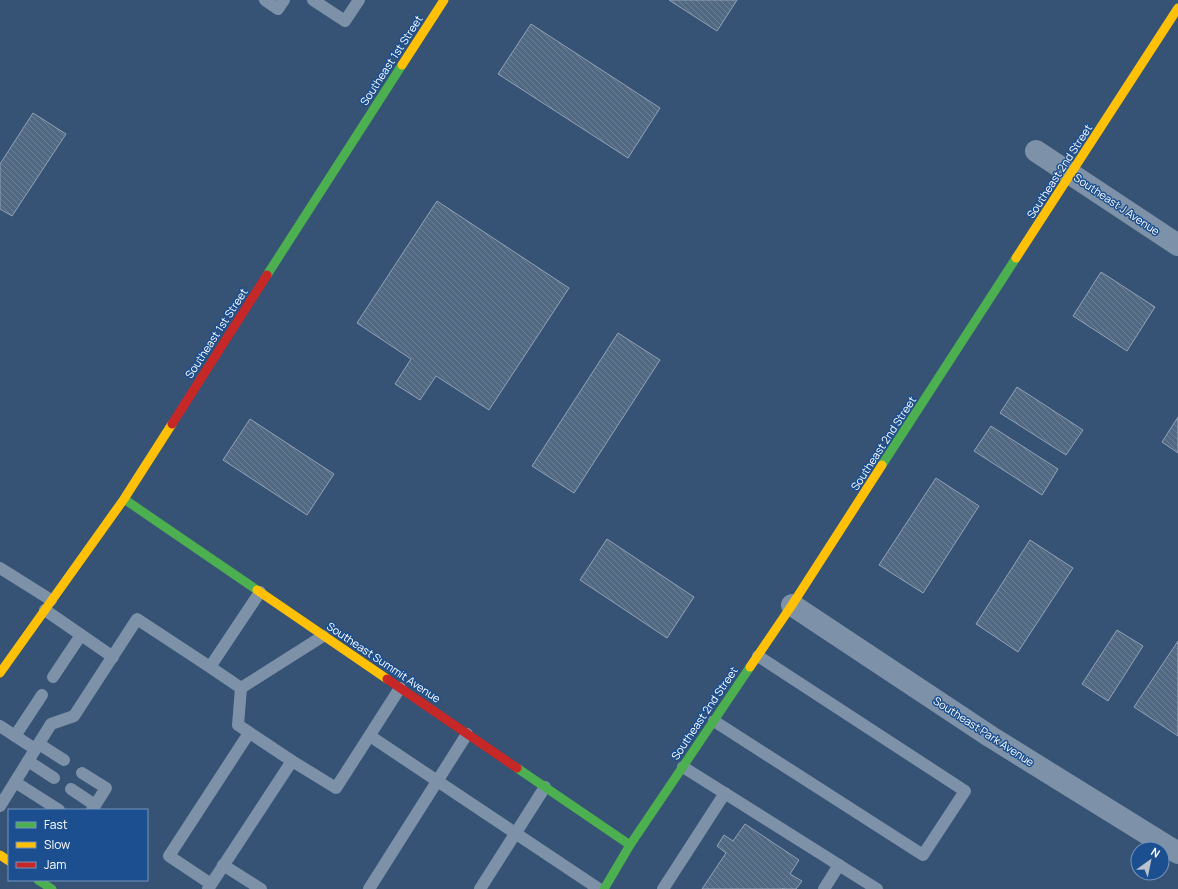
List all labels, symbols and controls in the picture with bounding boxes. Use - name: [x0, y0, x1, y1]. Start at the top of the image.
- street label: Southeast 1st Street: [356, 12, 426, 108]
- street label: Southeast 2nd Street: [1023, 121, 1095, 221]
- street label: Southeast J Avenue: [1071, 170, 1163, 239]
- street label: Southeast 1st Street: [181, 285, 251, 381]
- street label: Southeast 2nd Street: [847, 393, 919, 493]
- street label: Southeast Summit Avenue: [324, 618, 444, 706]
- street label: Southeast 2nd Street: [667, 663, 741, 763]
- street label: Southeast Park Avenue: [931, 693, 1038, 770]
- legend: [8, 809, 148, 881]
- text: Fast: [44, 816, 68, 833]
- text: Slow: [44, 836, 70, 853]
- north arrow: [1130, 841, 1170, 881]
- text: N: [1148, 844, 1163, 861]
- text: Jam: [44, 856, 66, 873]

